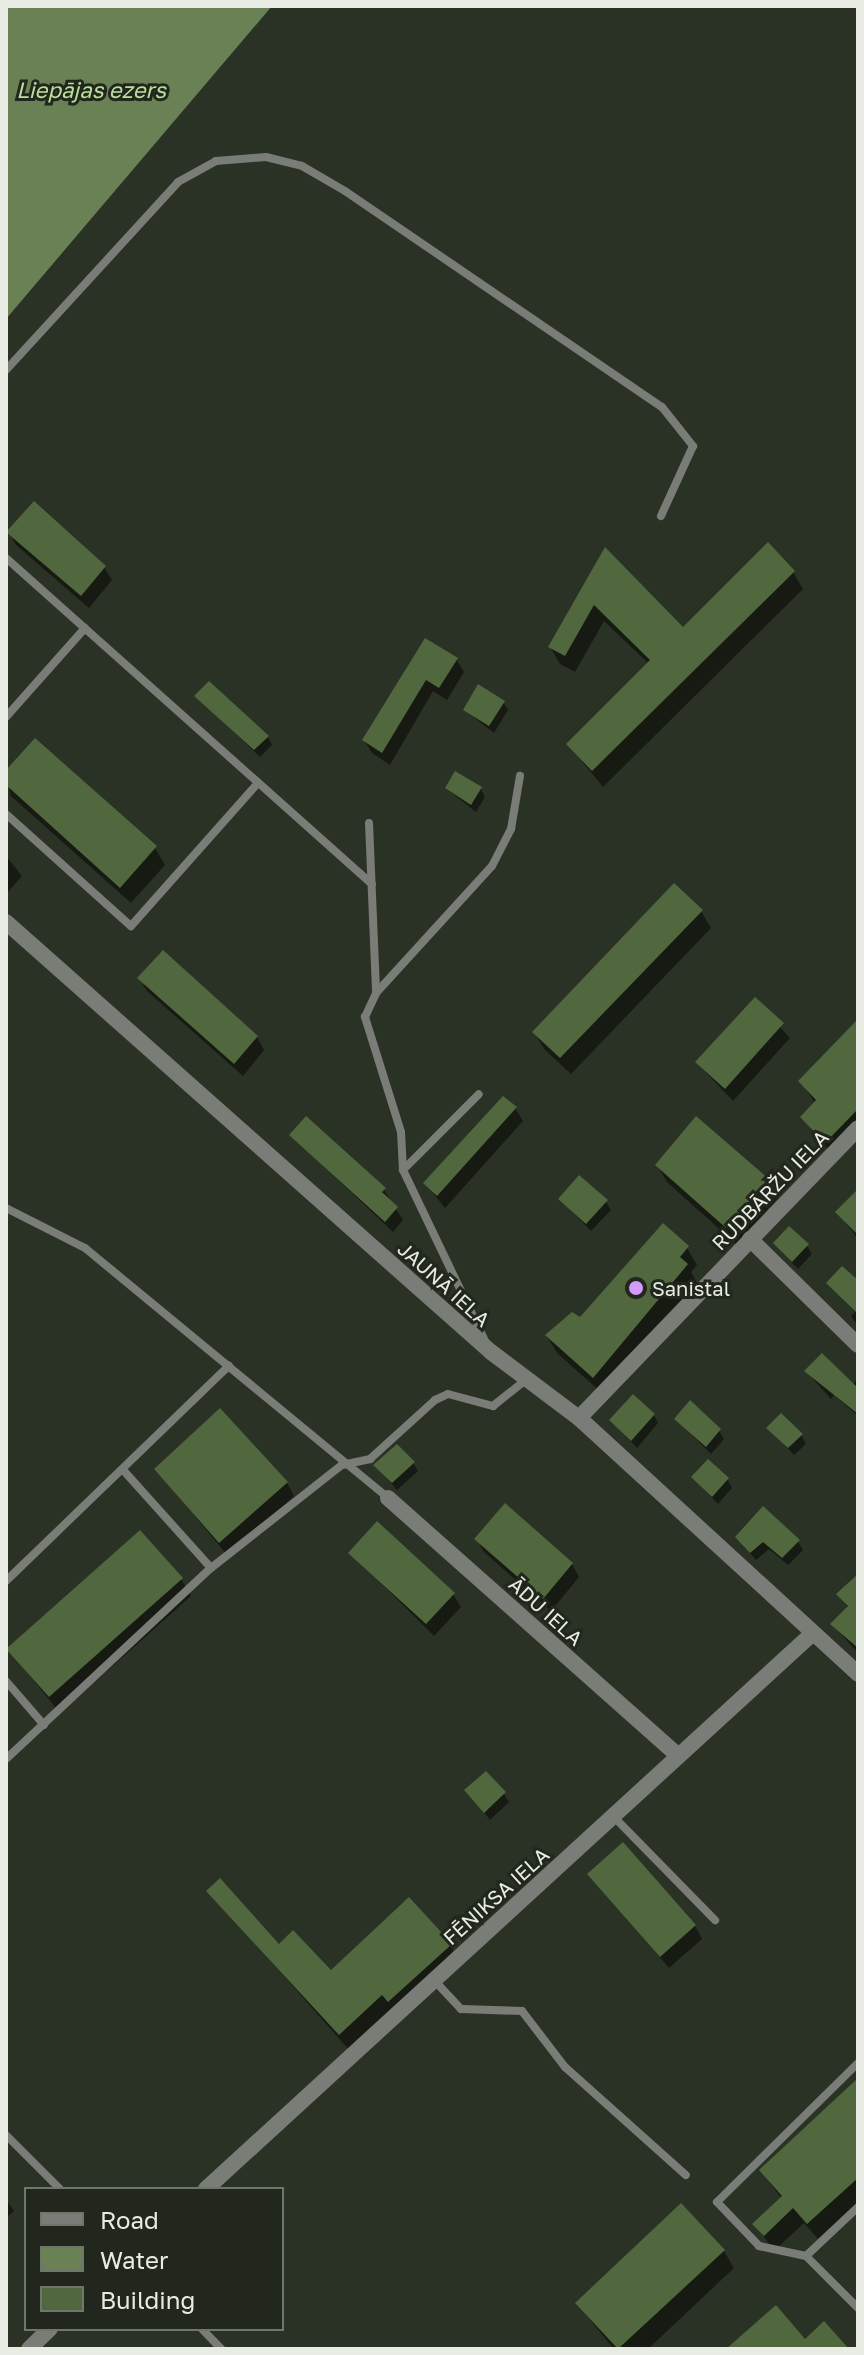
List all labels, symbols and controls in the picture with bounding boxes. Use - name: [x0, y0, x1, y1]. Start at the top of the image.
- water label: Liepājas ezers: [16, 77, 166, 103]
- street label: RUDBĀRŽU IELA: [707, 1125, 833, 1255]
- street label: JAUNĀ IELA: [393, 1236, 495, 1332]
- place label: Sanistal: [652, 1276, 730, 1300]
- marker: Sanistal: [627, 1279, 645, 1297]
- street label: ĀDU IELA: [504, 1572, 588, 1650]
- street label: FĒNIKSA IELA: [438, 1842, 554, 1950]
- legend: [24, 2187, 284, 2331]
- text: Road: [100, 2205, 159, 2234]
- text: Water: [100, 2245, 168, 2274]
- text: Building: [100, 2285, 195, 2314]

